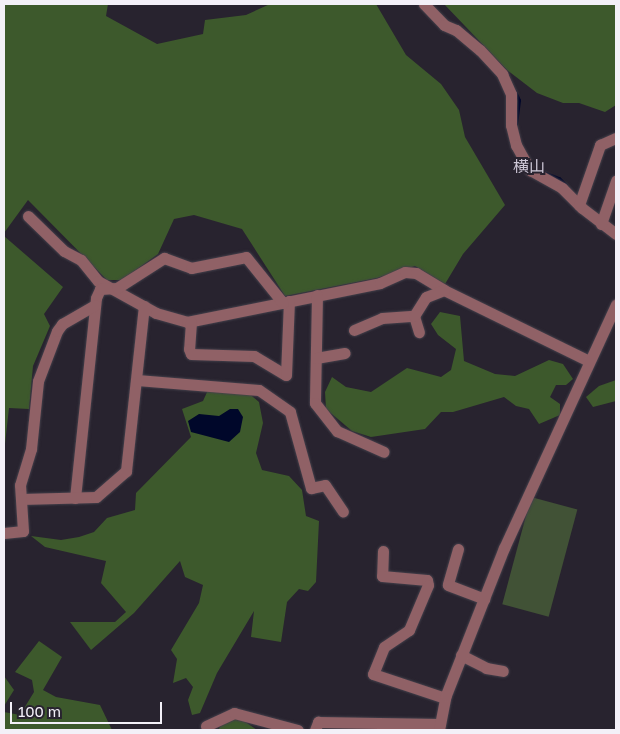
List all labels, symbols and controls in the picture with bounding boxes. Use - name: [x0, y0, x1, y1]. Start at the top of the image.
- district label: 横山: [513, 156, 545, 176]
- scale bar: [12, 692, 165, 724]
- text: 100 m: [18, 702, 61, 720]

